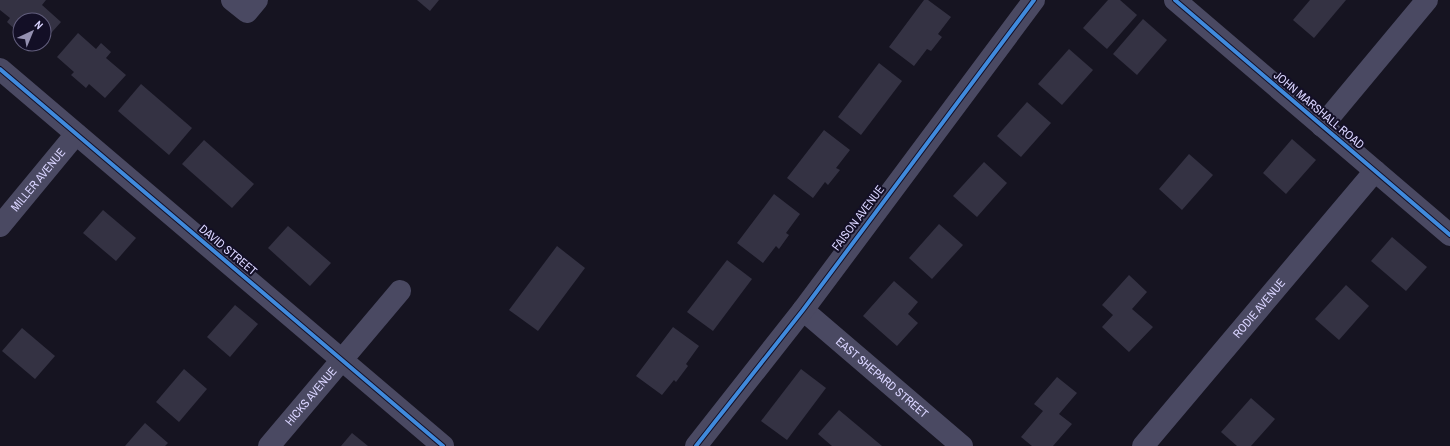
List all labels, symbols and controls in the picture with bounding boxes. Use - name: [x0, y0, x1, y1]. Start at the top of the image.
- north arrow: [12, 12, 52, 52]
- text: N: [32, 18, 46, 32]
- street label: JOHN MARSHALL ROAD: [1270, 67, 1368, 153]
- street label: MILLER AVENUE: [7, 145, 69, 215]
- street label: FAISON AVENUE: [828, 182, 888, 254]
- street label: DAVID STREET: [196, 221, 260, 279]
- street label: RODIE AVENUE: [1229, 275, 1289, 342]
- street label: EAST SHEPARD STREET: [832, 334, 932, 422]
- street label: HICKS AVENUE: [282, 364, 340, 429]

